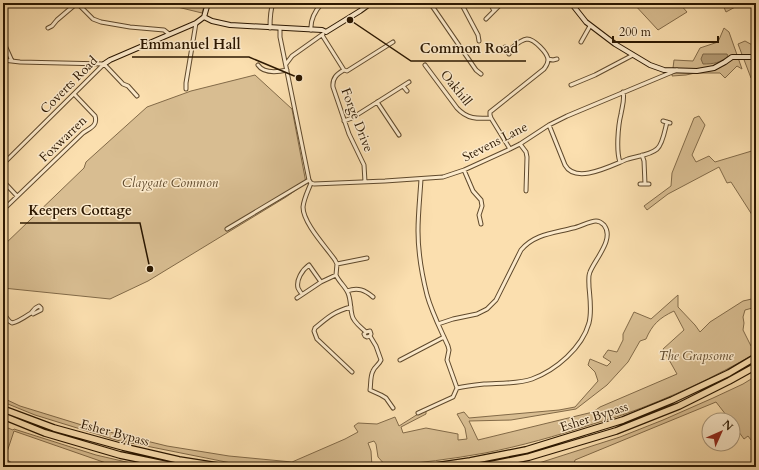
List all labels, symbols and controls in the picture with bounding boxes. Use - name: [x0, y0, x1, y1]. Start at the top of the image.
- scale bar: [613, 18, 718, 44]
- text: 200 m: [619, 24, 652, 40]
- callout: Emmanuel Hall: [132, 31, 249, 57]
- text: Emmanuel Hall: [139, 35, 241, 54]
- callout: Common Road: [411, 35, 526, 61]
- text: Common Road: [420, 39, 518, 58]
- street label: Coverts Road: [36, 52, 102, 118]
- street label: Oakhill: [436, 66, 476, 110]
- street label: Forge Drive: [337, 85, 377, 155]
- street label: Foxwarren: [35, 111, 91, 166]
- street label: Stevens Lane: [459, 118, 531, 166]
- park label: Claygate Common: [122, 174, 219, 192]
- callout: Keepers Cottage: [20, 197, 140, 223]
- text: Keepers Cottage: [28, 201, 132, 220]
- park label: The Grapsome: [658, 347, 735, 365]
- street label: Esher Bypass: [558, 398, 630, 436]
- north arrow: [701, 412, 741, 452]
- street label: Esher Bypass: [79, 415, 151, 451]
- text: N: [719, 417, 737, 434]

